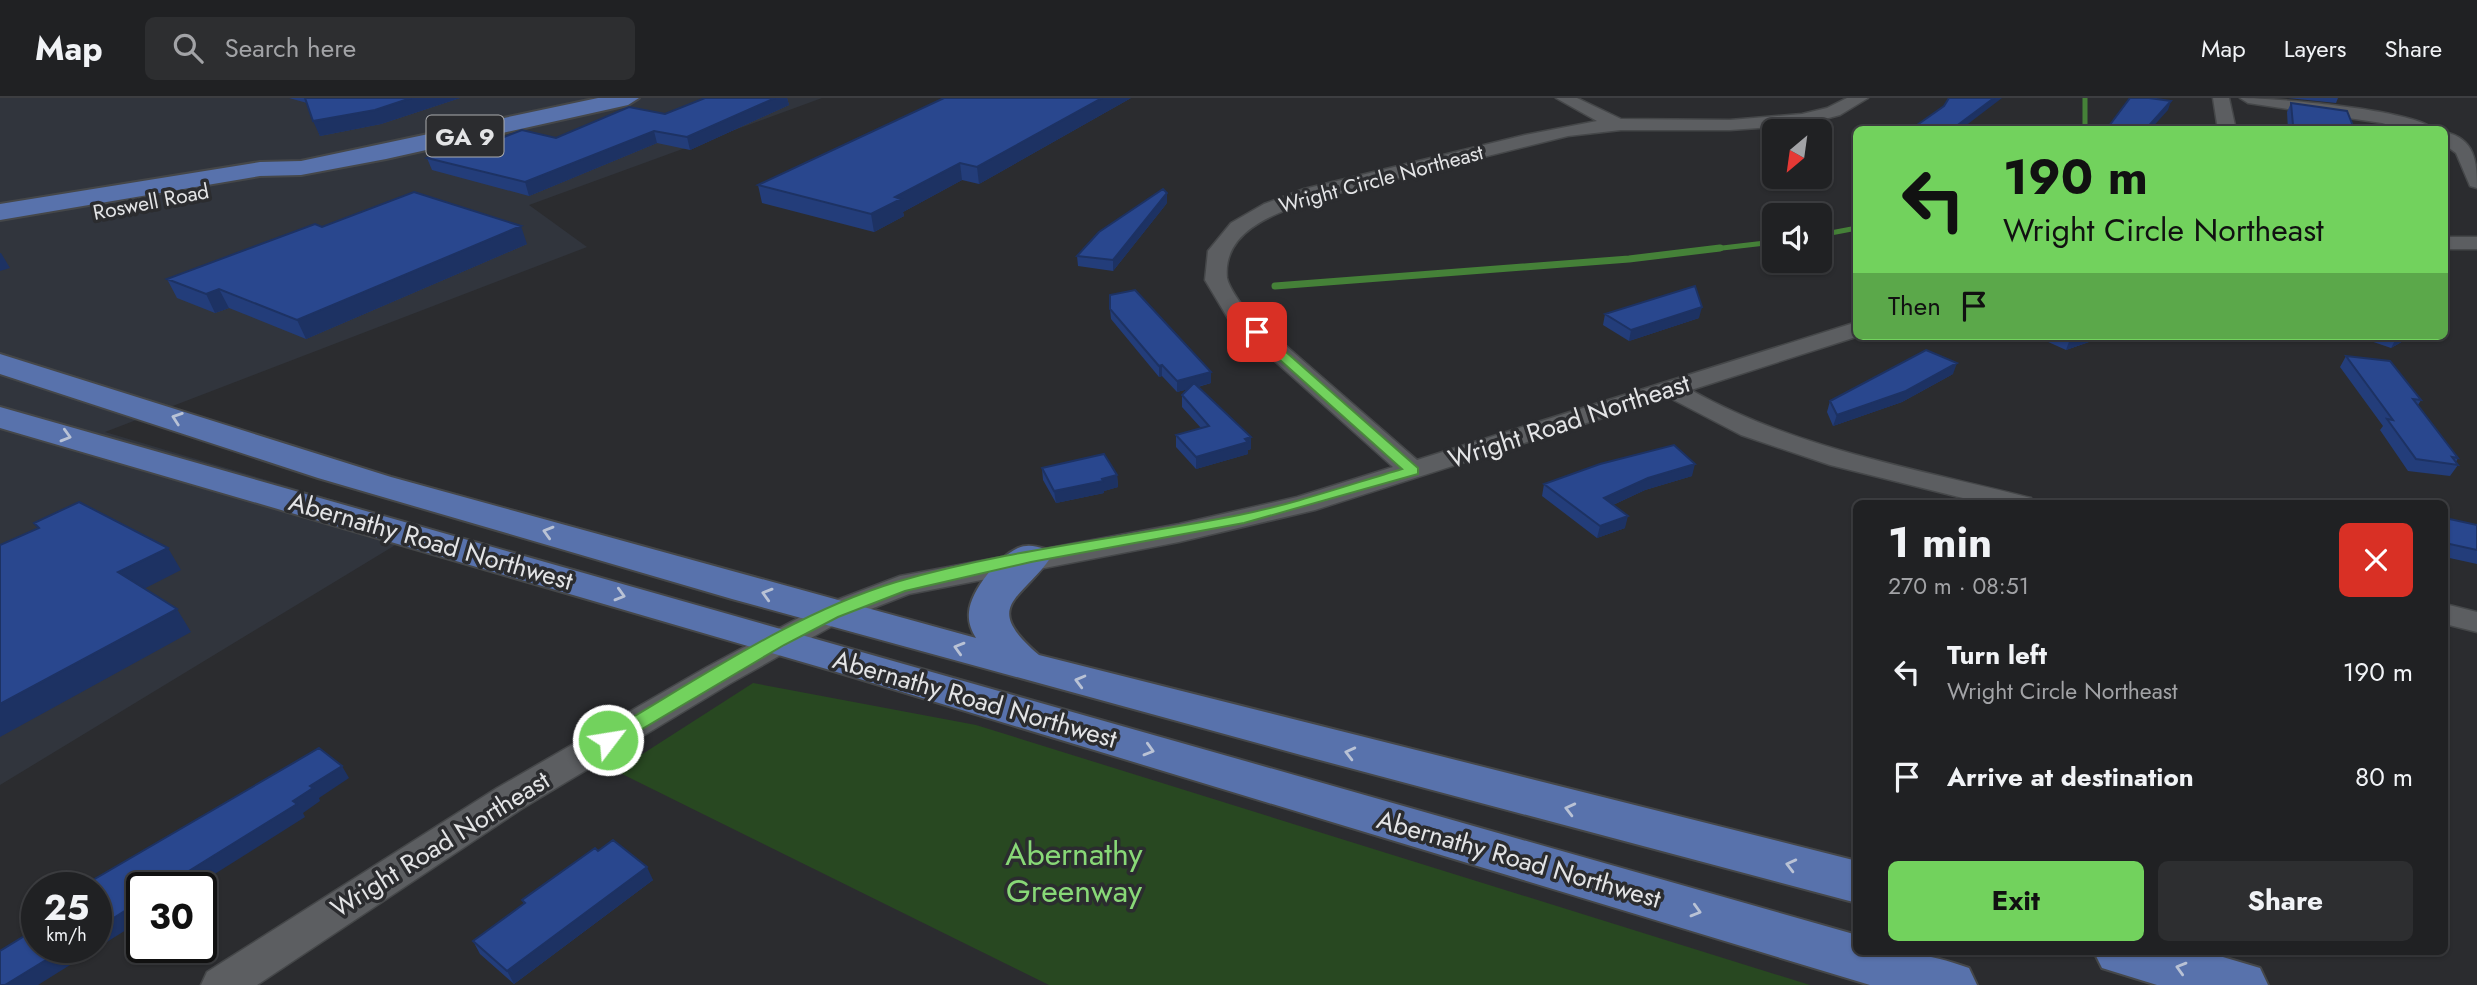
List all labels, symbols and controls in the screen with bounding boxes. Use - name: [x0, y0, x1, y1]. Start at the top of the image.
- search box: [145, 17, 635, 80]
- text: Map: [35, 25, 103, 72]
- icon: search: [169, 29, 207, 67]
- text: Search here: [225, 29, 356, 67]
- text: Map: [2201, 31, 2246, 66]
- text: Layers: [2284, 31, 2346, 66]
- text: Share: [2384, 31, 2442, 66]
- road number: GA 9: [426, 116, 504, 156]
- north arrow: [1762, 119, 1832, 189]
- map controls: [1762, 119, 1832, 273]
- street label: Wright Circle Northeast: [1275, 137, 1487, 221]
- text: 190 m: [2003, 142, 2148, 212]
- icon: left: [1888, 154, 1979, 245]
- street label: Roswell Road: [90, 176, 212, 228]
- button: sound: [1762, 203, 1832, 273]
- text: Wright Circle Northeast: [2003, 207, 2324, 253]
- text: Then: [1888, 287, 1941, 325]
- icon: arrive: [1955, 287, 1993, 325]
- pin: [1227, 302, 1287, 362]
- icon: arrive: [1238, 313, 1276, 351]
- street label: Wright Road Northeast: [1443, 364, 1695, 478]
- one-way arrow: [171, 412, 183, 426]
- one-way arrow: [59, 428, 71, 443]
- street label: Abernathy Road Northwest: [285, 482, 578, 600]
- text: 1 min: [1888, 512, 1992, 573]
- button: close: [2339, 523, 2413, 597]
- one-way arrow: [542, 526, 554, 541]
- text: 270 m · 08:51: [1888, 569, 2029, 603]
- one-way arrow: [614, 587, 626, 601]
- one-way arrow: [761, 588, 773, 602]
- text: Turn left: [1947, 636, 2047, 674]
- street label: Abernathy Road Northwest: [829, 640, 1122, 758]
- one-way arrow: [953, 641, 965, 656]
- icon: left: [1888, 653, 1926, 691]
- text: 190 m: [2343, 653, 2413, 691]
- text: Wright Circle Northeast: [1947, 674, 2178, 708]
- one-way arrow: [1075, 675, 1087, 689]
- position arrow: [571, 703, 645, 777]
- one-way arrow: [1143, 741, 1155, 756]
- one-way arrow: [1344, 747, 1356, 761]
- icon: arrive: [1888, 758, 1926, 796]
- text: Arrive at destination: [1947, 758, 2194, 796]
- text: 80 m: [2355, 758, 2413, 796]
- street label: Wright Road Northeast: [323, 761, 557, 927]
- street label: Abernathy Road Northwest: [1373, 800, 1666, 918]
- one-way arrow: [1564, 803, 1576, 817]
- park label: Abernathy Greenway: [1005, 831, 1144, 914]
- one-way arrow: [1785, 859, 1797, 873]
- button: Exit: [1888, 861, 2144, 941]
- button: Share: [2158, 861, 2413, 941]
- speed limit sign: 30: [126, 872, 217, 963]
- text: 25: [44, 883, 89, 933]
- one-way arrow: [1690, 902, 1702, 917]
- text: km/h: [46, 922, 87, 948]
- one-way arrow: [2175, 962, 2187, 977]

